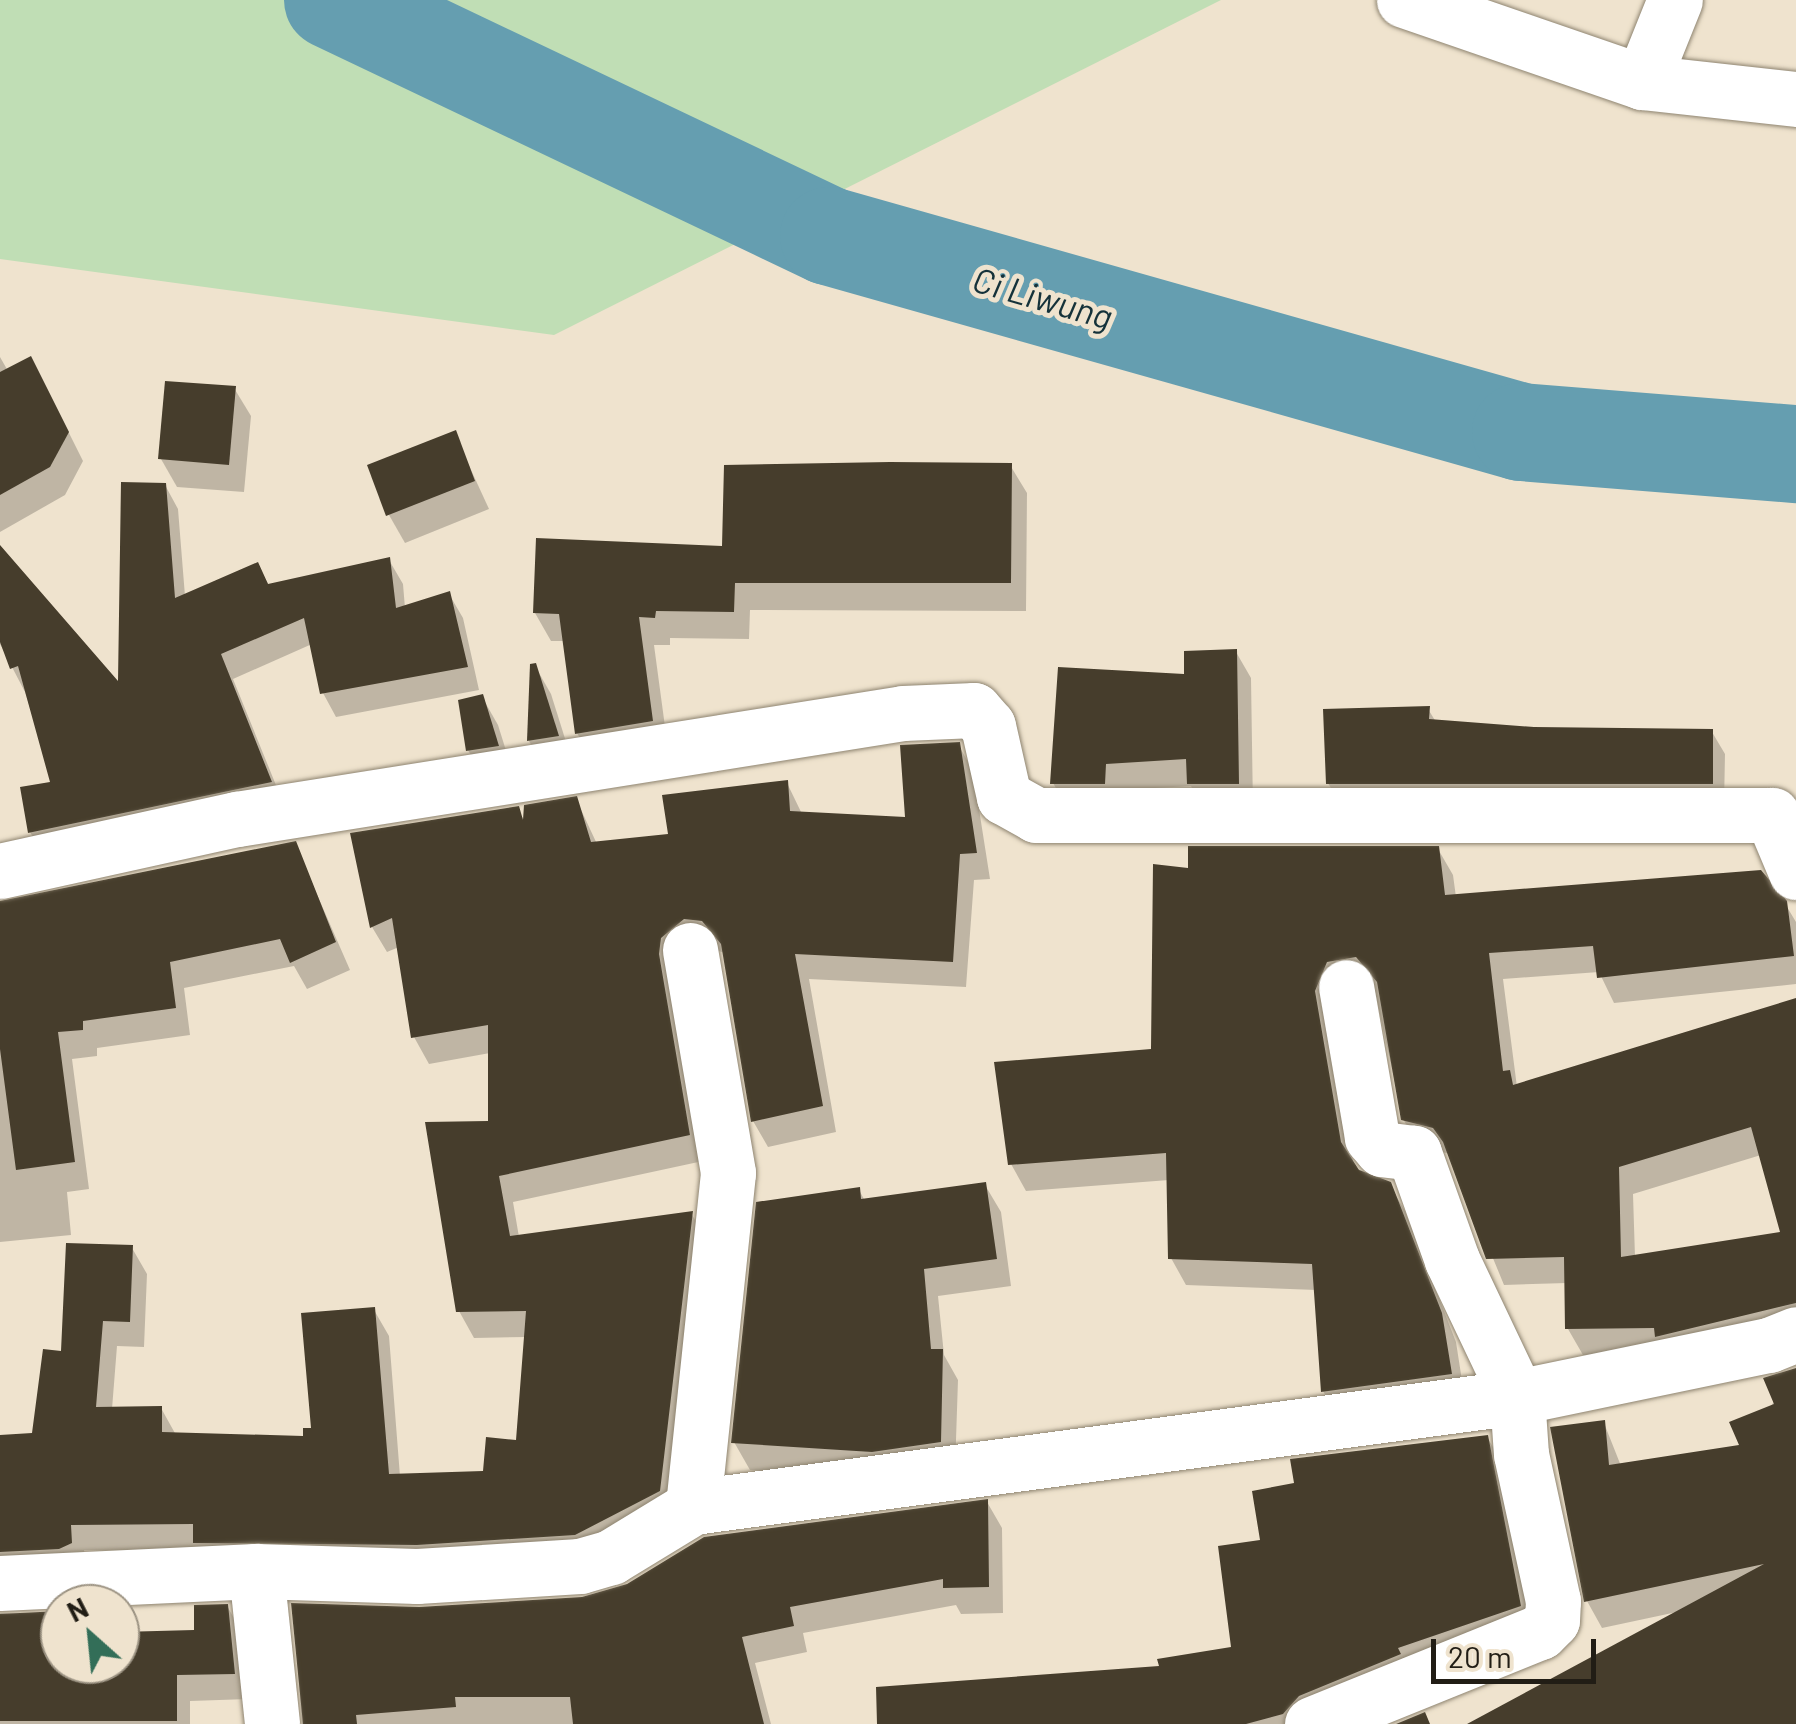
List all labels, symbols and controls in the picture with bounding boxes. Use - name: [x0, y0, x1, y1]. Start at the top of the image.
- water label: Ci Liwung: [968, 257, 1118, 337]
- north arrow: [40, 1584, 140, 1684]
- text: N: [61, 1590, 93, 1628]
- scale bar: [1436, 1619, 1601, 1681]
- text: 20 m: [1448, 1638, 1512, 1674]

